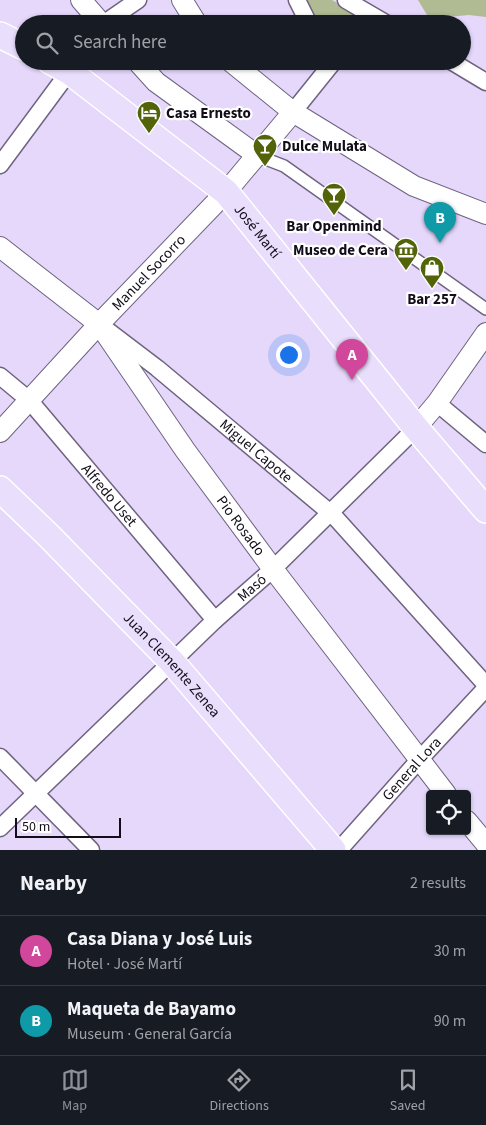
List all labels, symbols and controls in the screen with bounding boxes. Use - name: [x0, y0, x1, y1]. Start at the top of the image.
- search box: [15, 15, 471, 70]
- icon: search: [33, 29, 61, 57]
- text: Search here: [73, 29, 167, 56]
- hotel icon: Casa Ernesto: [136, 100, 162, 134]
- place label: Casa Ernesto: [166, 103, 251, 124]
- bar icon: Dulce Mulata: [252, 133, 278, 167]
- place label: Dulce Mulata: [282, 136, 367, 157]
- bar icon: Bar Openmind: [321, 182, 347, 216]
- street label: José Martí: [229, 200, 286, 264]
- pin: B: [424, 202, 456, 243]
- place label: Bar Openmind: [286, 216, 382, 237]
- street label: Manuel Socorro: [107, 230, 191, 316]
- museum icon: Museo de Cera: [393, 237, 419, 271]
- place label: Museo de Cera: [293, 240, 388, 261]
- shop icon: Bar 257: [419, 255, 445, 289]
- place label: Bar 257: [407, 289, 457, 310]
- pin: A: [336, 339, 368, 380]
- your location: [276, 342, 302, 368]
- street label: Miguel Capote: [215, 415, 297, 488]
- street label: Alfredo Uset: [76, 459, 142, 531]
- street label: Pio Rosado: [211, 491, 270, 560]
- street label: Masó: [233, 569, 271, 607]
- street label: Juan Clemente Zenea: [118, 608, 225, 722]
- street label: General Lora: [378, 733, 446, 805]
- map controls: [426, 790, 471, 835]
- button: locate: [426, 790, 471, 835]
- scale bar: [15, 815, 121, 838]
- text: 50 m: [22, 817, 50, 837]
- text: Nearby: [20, 868, 87, 898]
- text: 2 results: [410, 872, 466, 894]
- text: Casa Diana y José Luis: [67, 926, 252, 953]
- text: A: [31, 940, 41, 962]
- text: 30 m: [434, 940, 466, 962]
- text: Hotel · José Martí: [67, 953, 182, 975]
- text: Maqueta de Bayamo: [67, 996, 236, 1023]
- text: B: [31, 1010, 41, 1032]
- text: 90 m: [434, 1010, 466, 1032]
- text: Museum · General García: [67, 1023, 232, 1045]
- tab: Map: [61, 1066, 89, 1116]
- tab: Directions: [210, 1066, 269, 1116]
- tab: Saved: [390, 1066, 425, 1116]

